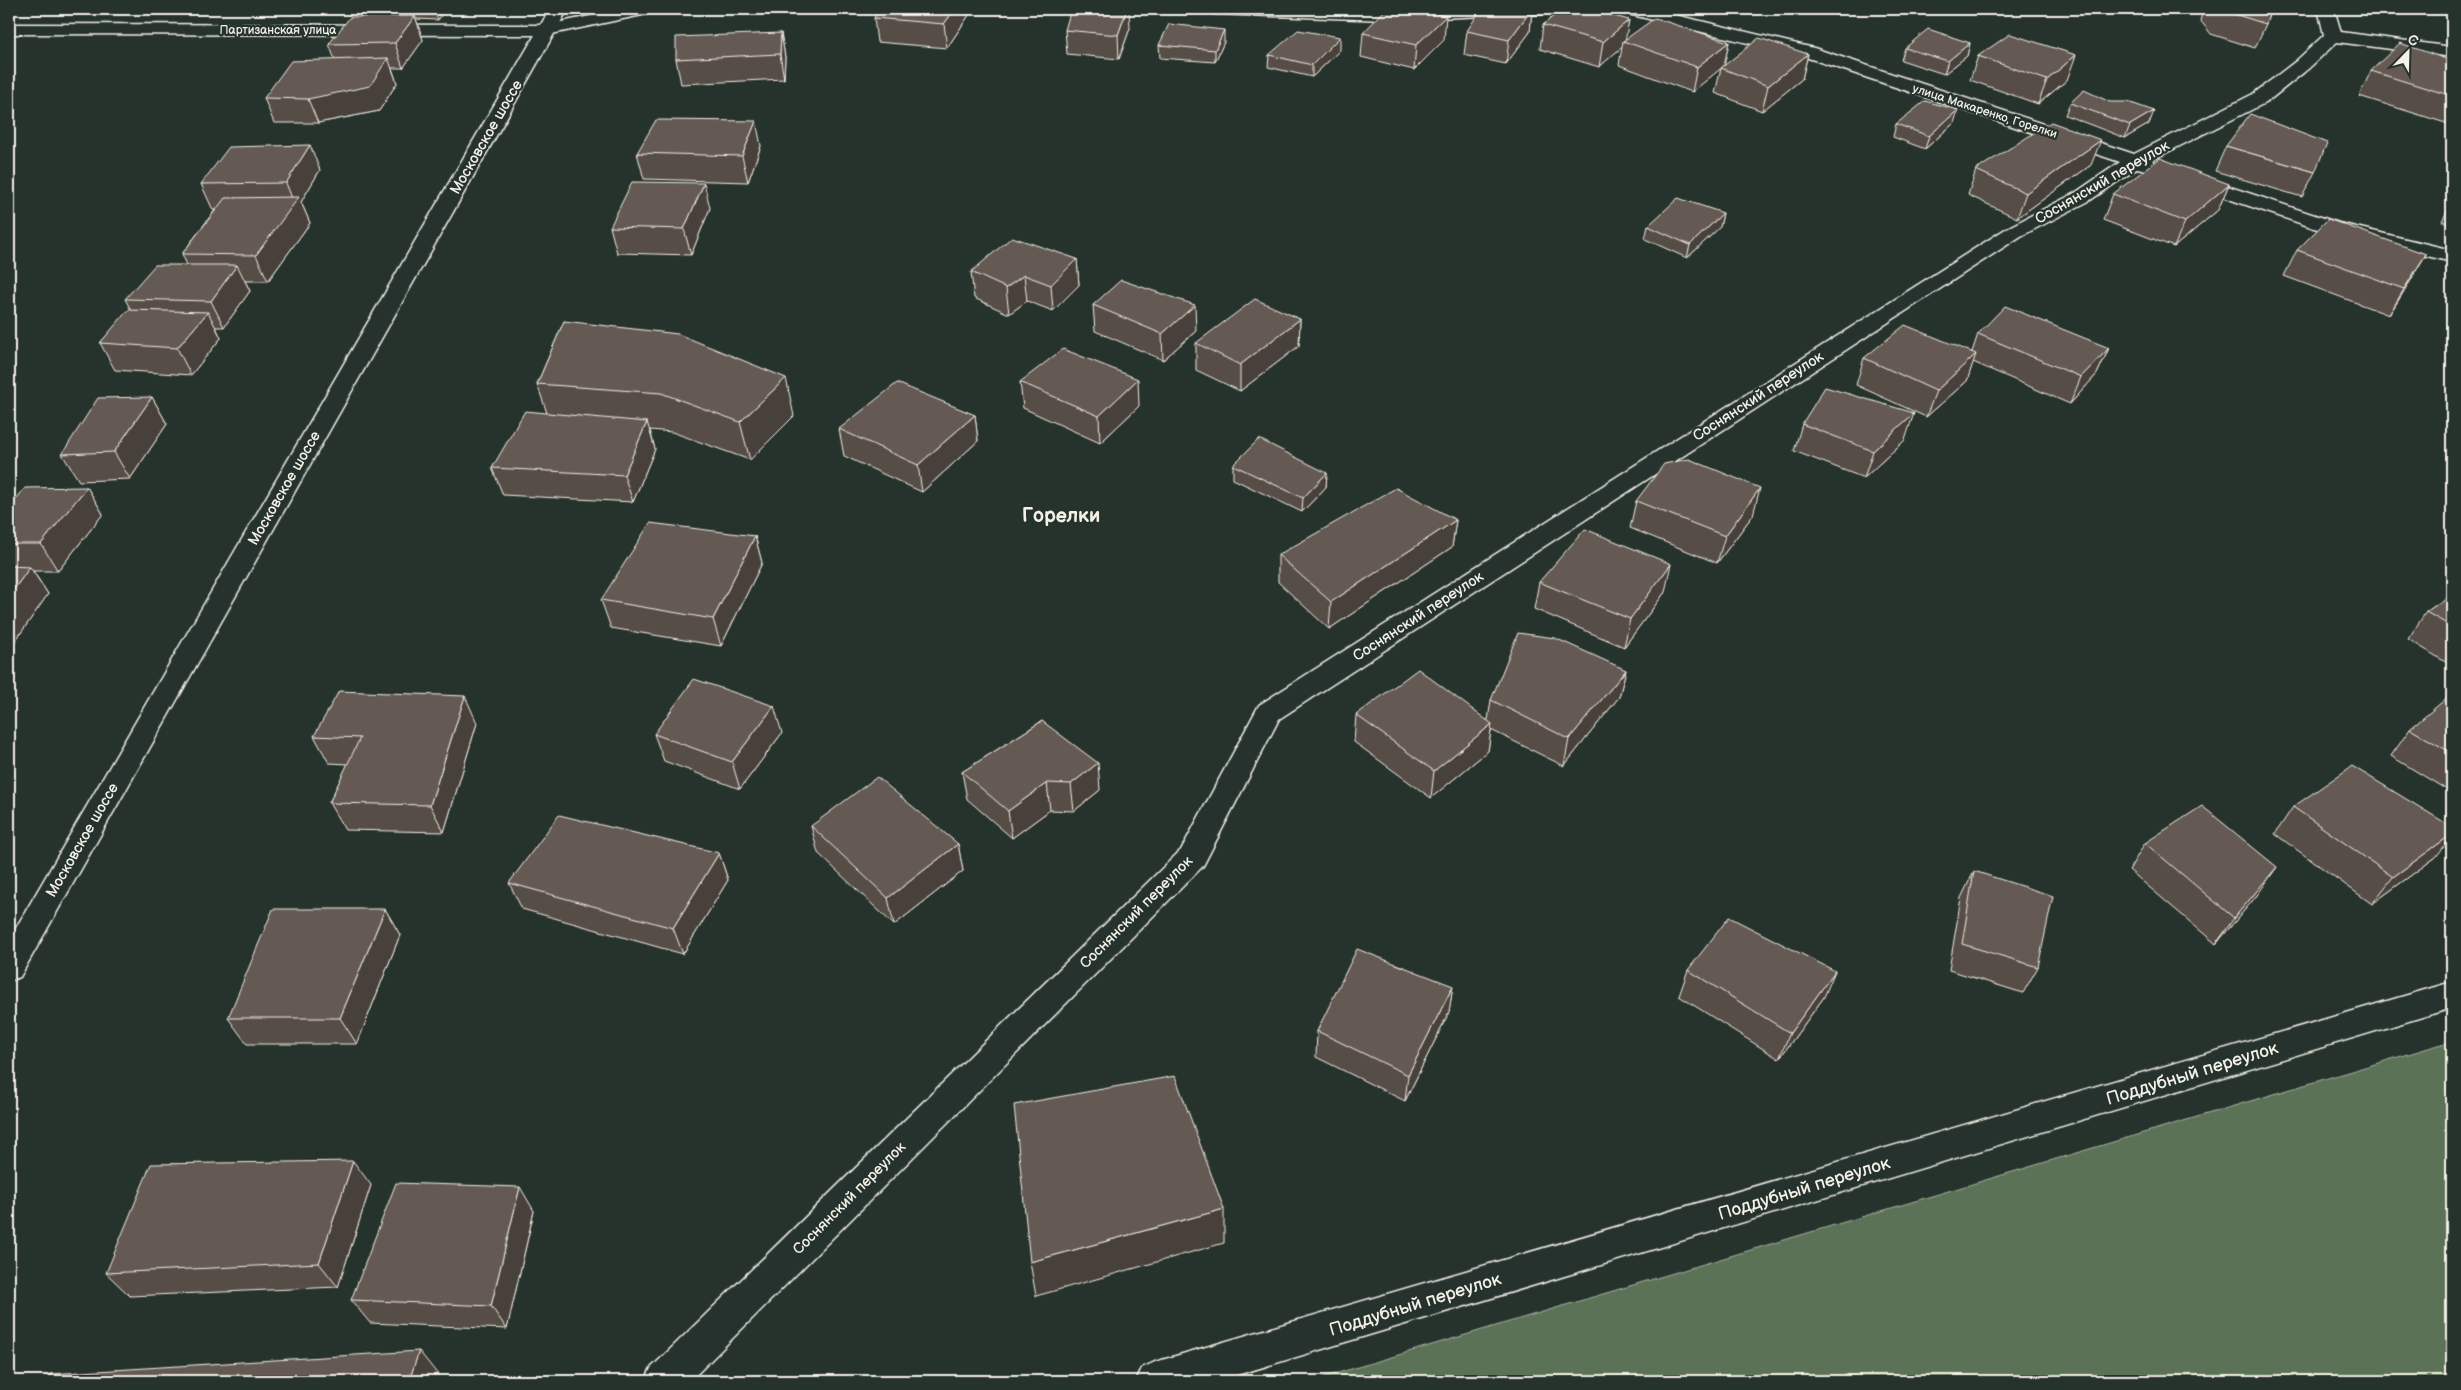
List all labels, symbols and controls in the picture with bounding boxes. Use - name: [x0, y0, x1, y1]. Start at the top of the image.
- street label: Партизанская улица: [220, 23, 336, 38]
- north arrow: [2384, 28, 2434, 78]
- text: С: [2405, 31, 2421, 50]
- street label: Московское шоссе: [446, 77, 527, 198]
- street label: улица Макаренко, Горелки: [1911, 81, 2059, 142]
- street label: Соснянский переулок: [2032, 136, 2173, 229]
- street label: Соснянский переулок: [1689, 347, 1827, 446]
- street label: Московское шоссе: [244, 428, 325, 549]
- district label: Горелки: [1022, 504, 1100, 528]
- street label: Соснянский переулок: [1349, 567, 1487, 666]
- street label: Московское шоссе: [42, 780, 123, 901]
- street label: Соснянский переулок: [1076, 852, 1197, 973]
- street label: Поддубный переулок: [2104, 1037, 2281, 1110]
- street label: Соснянский переулок: [789, 1138, 910, 1259]
- street label: Поддубный переулок: [1716, 1152, 1893, 1225]
- street label: Поддубный переулок: [1327, 1268, 1504, 1341]

